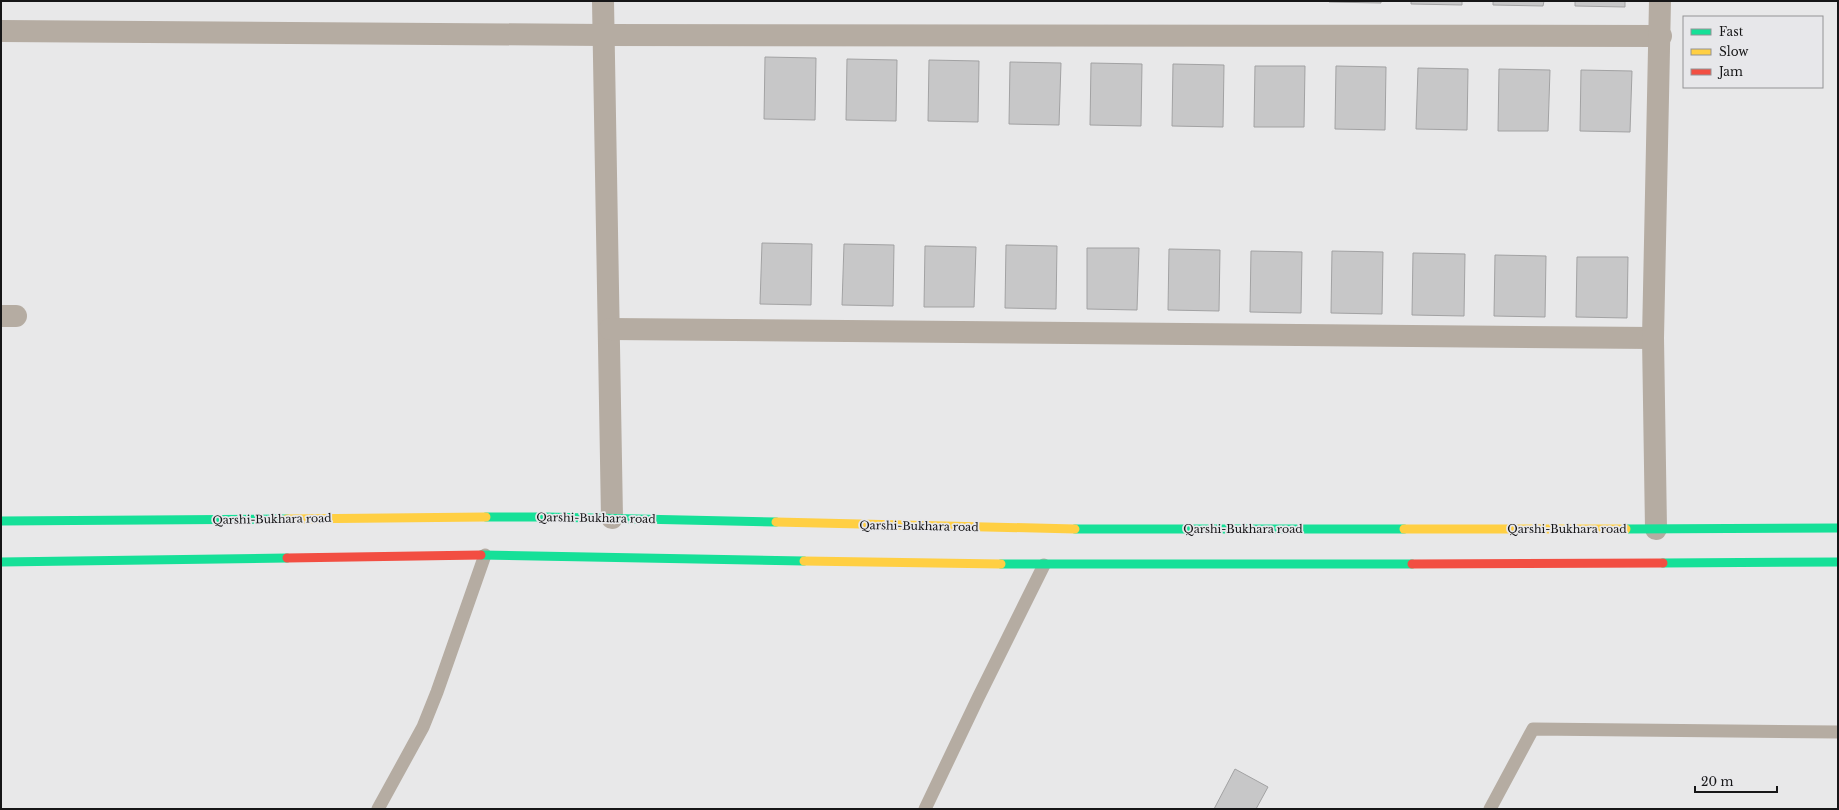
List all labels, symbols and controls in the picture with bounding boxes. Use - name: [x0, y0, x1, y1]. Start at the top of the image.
- legend: [1683, 16, 1823, 88]
- text: Fast: [1719, 24, 1744, 39]
- text: Slow: [1719, 44, 1749, 59]
- text: Jam: [1717, 64, 1743, 79]
- street label: Qarshi-Bukhara road: [536, 510, 656, 526]
- street label: Qarshi-Bukhara road: [212, 511, 332, 527]
- street label: Qarshi-Bukhara road: [859, 518, 979, 534]
- street label: Qarshi-Bukhara road: [1183, 522, 1303, 536]
- street label: Qarshi-Bukhara road: [1507, 522, 1627, 536]
- scale bar: [1695, 768, 1777, 794]
- text: 20 m: [1701, 774, 1733, 789]

